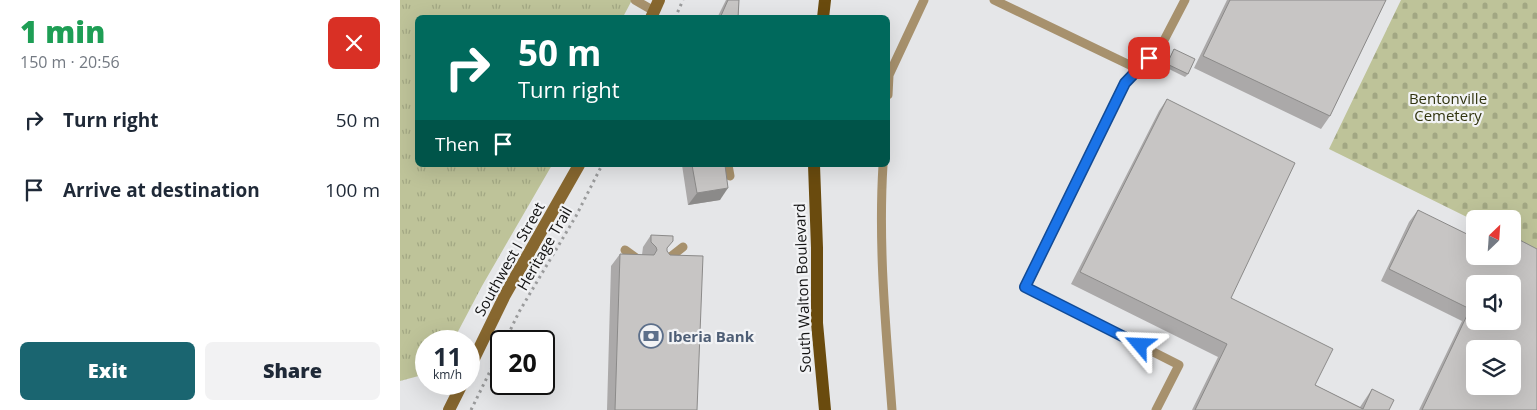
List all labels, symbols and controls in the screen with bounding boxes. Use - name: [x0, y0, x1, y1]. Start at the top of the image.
- text: 1 min: [20, 11, 105, 52]
- button: close: [328, 17, 380, 69]
- text: 50 m: [518, 29, 601, 76]
- icon: right: [435, 35, 500, 100]
- pin: [1128, 37, 1170, 79]
- icon: arrive: [1135, 44, 1163, 72]
- text: 150 m · 20:56: [20, 51, 120, 73]
- text: Turn right: [518, 74, 620, 104]
- park label: Bentonville Cemetery: [1409, 88, 1487, 125]
- icon: right: [20, 106, 48, 134]
- text: Turn right: [63, 107, 158, 133]
- text: 50 m: [336, 107, 380, 133]
- icon: arrive: [489, 130, 517, 158]
- text: Then: [435, 131, 479, 157]
- icon: arrive: [20, 176, 48, 204]
- text: Arrive at destination: [63, 177, 260, 203]
- text: 100 m: [325, 177, 380, 203]
- street label: Southwest I Street: [469, 198, 549, 320]
- street label: Heritage Trail: [512, 202, 576, 294]
- street label: South Walton Boulevard: [789, 203, 815, 373]
- north arrow: [1466, 210, 1521, 265]
- map controls: [1466, 210, 1521, 395]
- button: sound: [1466, 275, 1521, 330]
- position arrow: [1113, 318, 1165, 370]
- bank icon: Iberia Bank: [638, 323, 664, 349]
- place label: Iberia Bank: [668, 326, 755, 346]
- speed limit sign: 20: [490, 330, 555, 395]
- text: 11: [433, 339, 462, 373]
- button: layers: [1466, 340, 1521, 395]
- button: Exit: [20, 342, 195, 400]
- button: Share: [205, 342, 380, 400]
- text: km/h: [433, 366, 462, 383]

